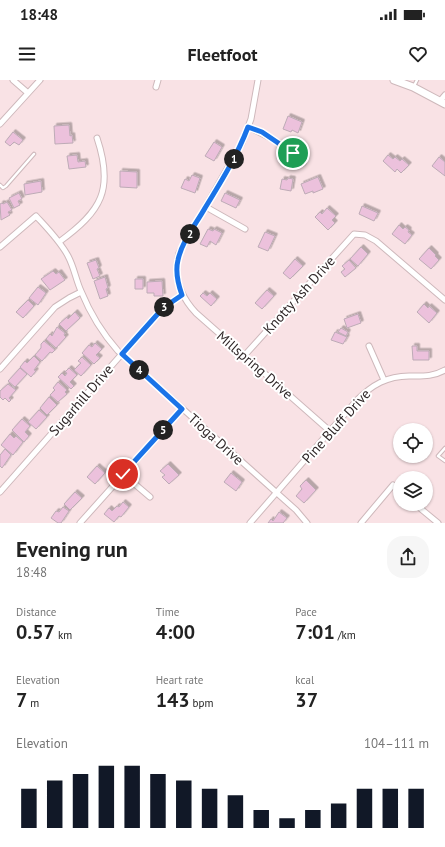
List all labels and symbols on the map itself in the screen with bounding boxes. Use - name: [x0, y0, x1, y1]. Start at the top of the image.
- pin: [276, 136, 310, 170]
- pin: 1: [224, 149, 244, 169]
- pin: 2: [180, 224, 200, 244]
- street label: Knotty Ash Drive: [259, 252, 339, 338]
- pin: 3: [154, 297, 174, 317]
- street label: Millspring Drive: [213, 327, 297, 403]
- pin: 4: [129, 360, 149, 380]
- street label: Sugarhill Drive: [45, 361, 117, 439]
- street label: Pine Bluff Drive: [298, 385, 374, 467]
- street label: Tioga Drive: [184, 409, 248, 469]
- pin: 5: [153, 420, 173, 440]
- pin: [106, 457, 140, 491]

